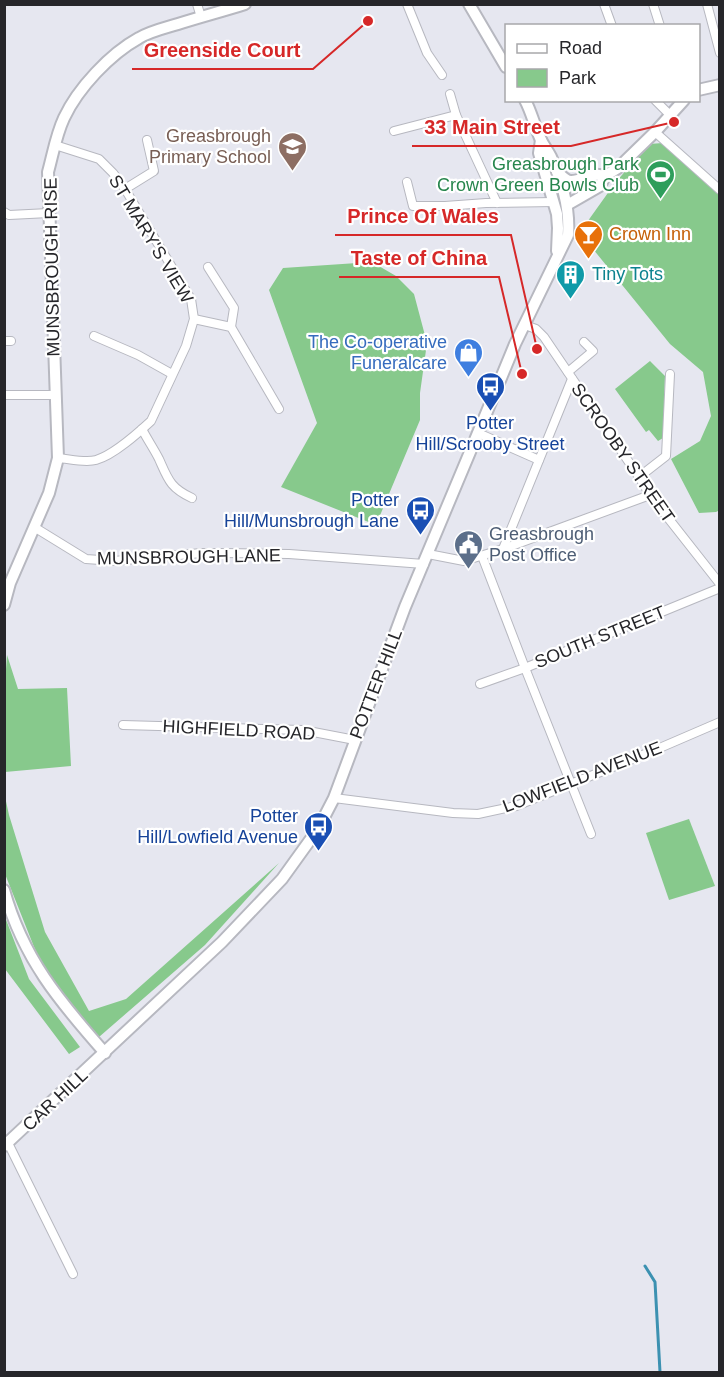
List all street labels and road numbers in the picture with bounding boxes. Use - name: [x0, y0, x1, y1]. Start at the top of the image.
- street label: ST MARY'S VIEW: [105, 171, 197, 307]
- street label: MUNSBROUGH RISE: [40, 177, 64, 357]
- street label: SCROOBY STREET: [567, 379, 679, 527]
- street label: MUNSBROUGH LANE: [97, 545, 281, 569]
- street label: SOUTH STREET: [532, 602, 668, 672]
- street label: POTTER HILL: [346, 626, 406, 742]
- street label: HIGHFIELD ROAD: [162, 716, 316, 744]
- street label: LOWFIELD AVENUE: [500, 737, 664, 817]
- street label: CAR HILL: [19, 1065, 91, 1135]

